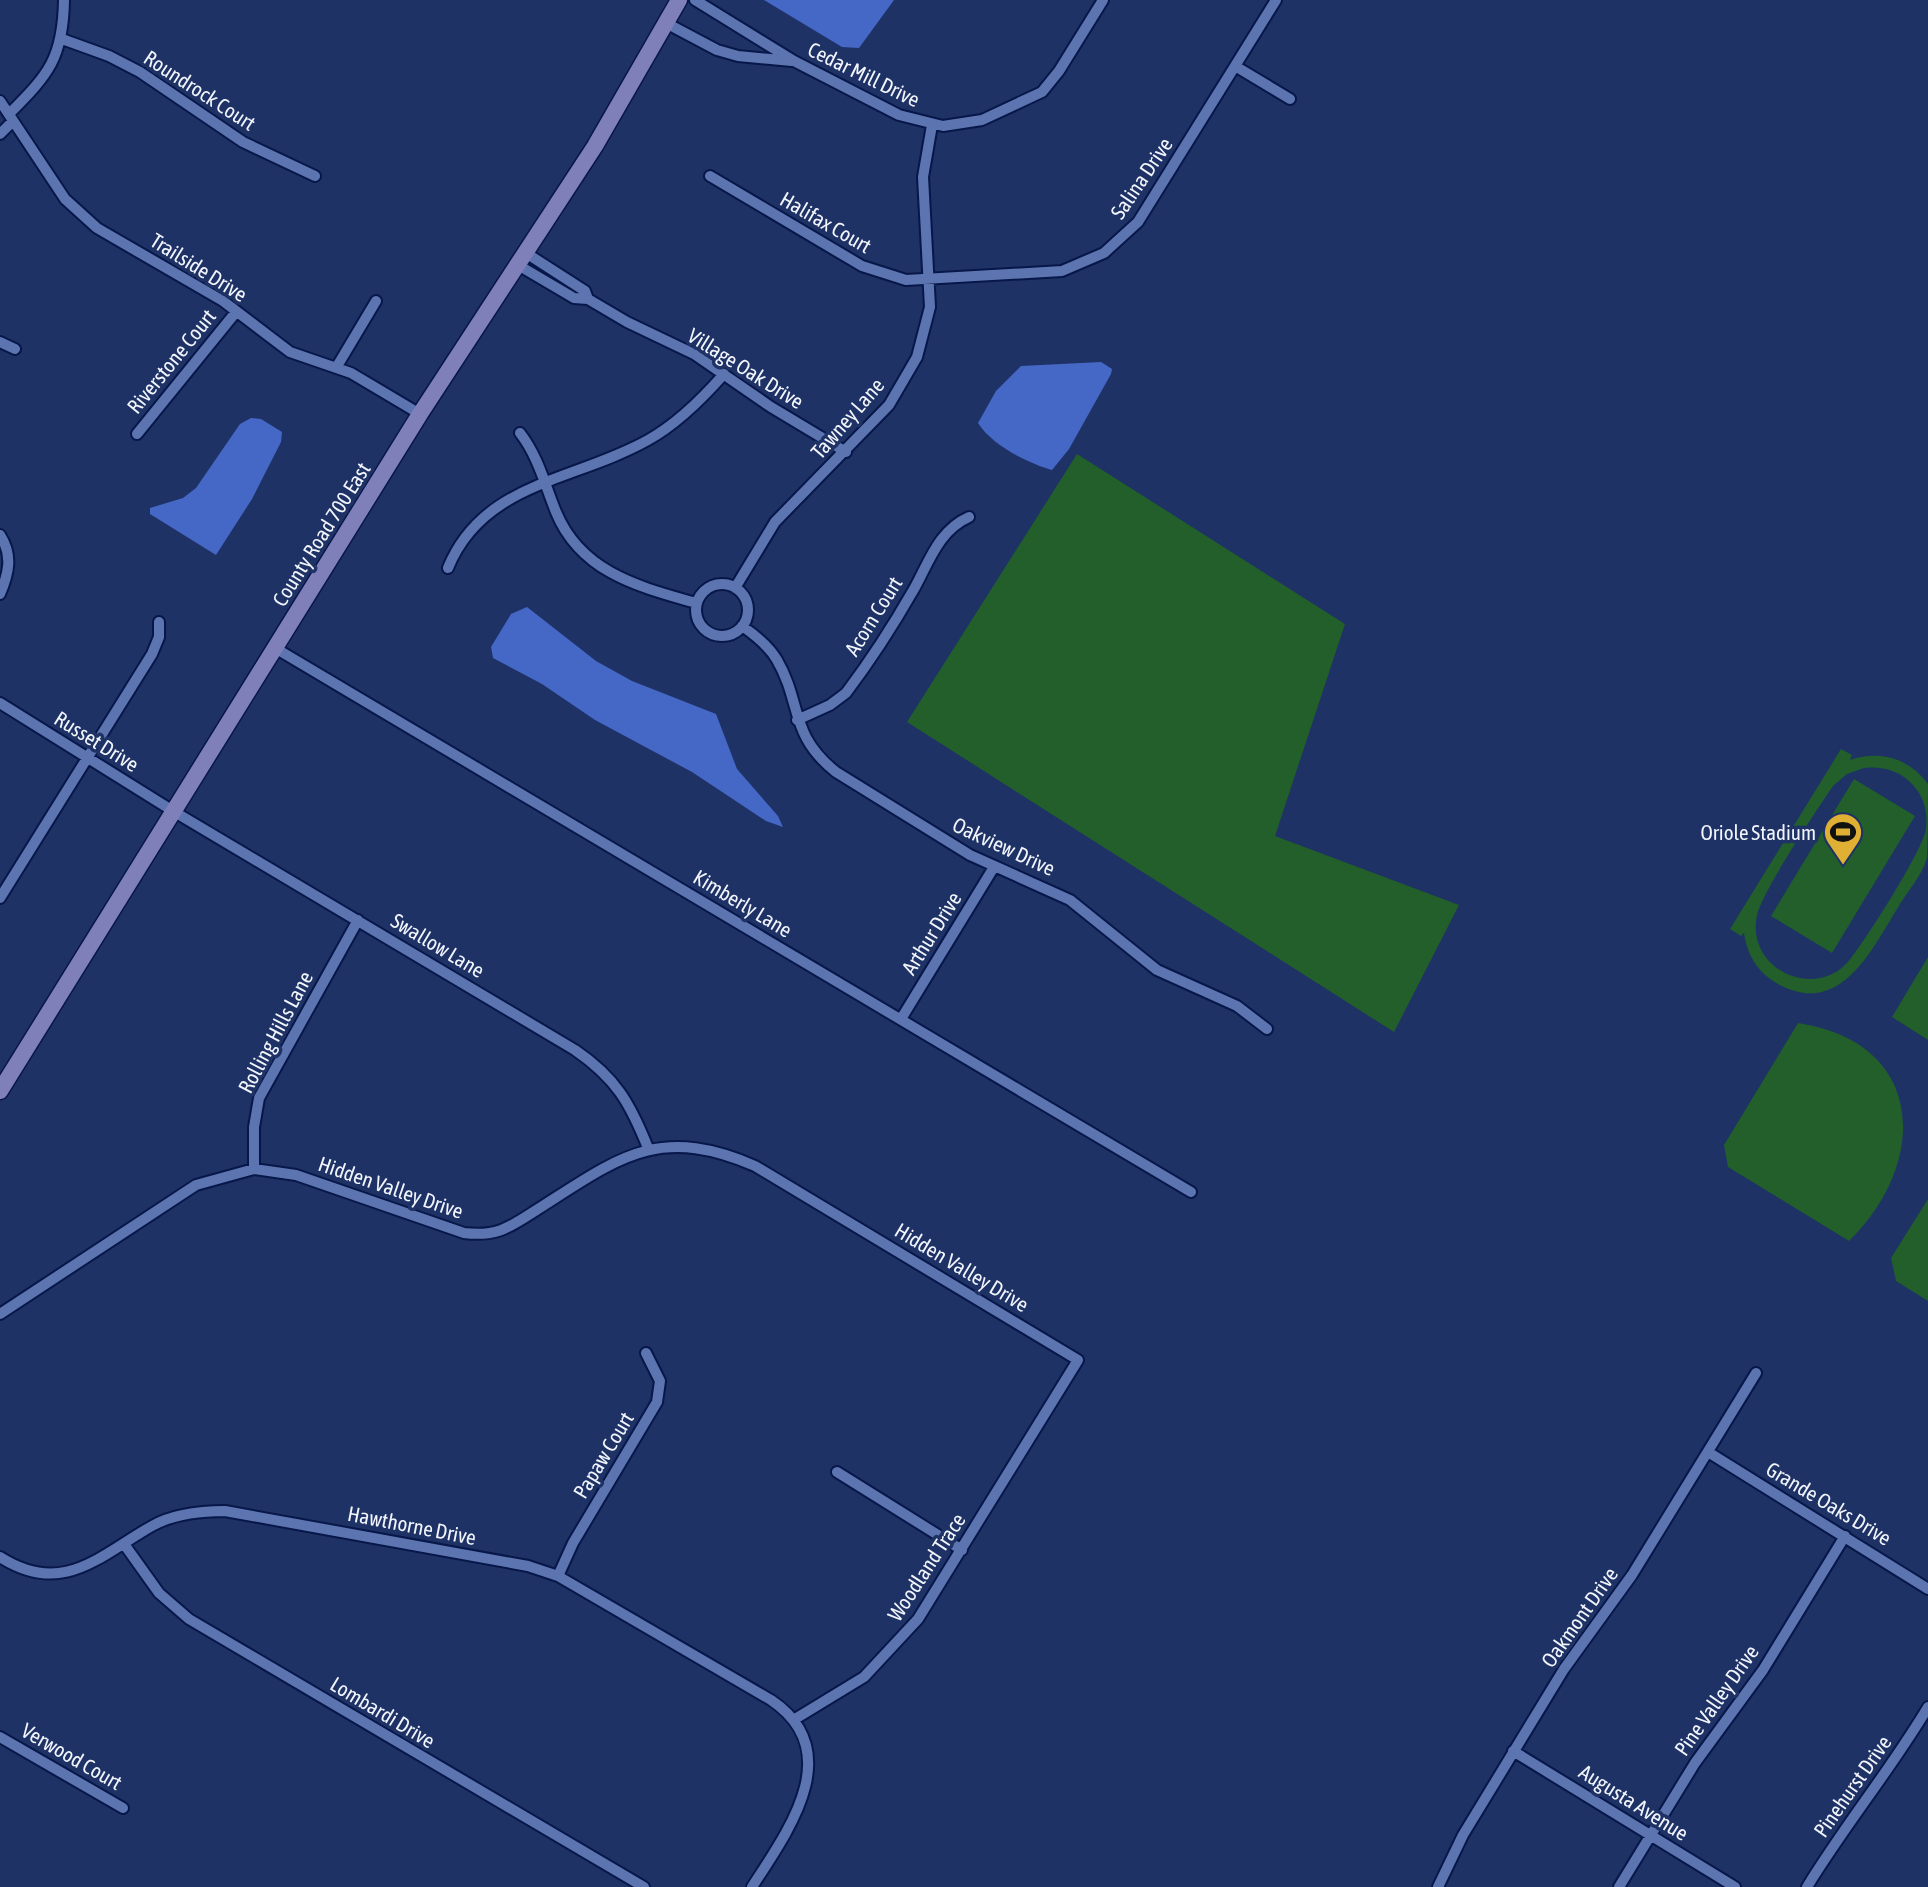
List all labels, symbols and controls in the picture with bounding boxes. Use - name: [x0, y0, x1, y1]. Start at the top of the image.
- street label: Cedar Mill Drive: [804, 37, 924, 111]
- street label: Roundrock Court: [140, 45, 260, 135]
- street label: Salina Drive: [1105, 133, 1177, 223]
- street label: Halifax Court: [776, 186, 876, 258]
- street label: Trailside Drive: [146, 228, 252, 306]
- street label: Riverstone Court: [122, 304, 220, 418]
- street label: Village Oak Drive: [684, 323, 808, 413]
- street label: Tawney Lane: [806, 373, 888, 463]
- street label: County Road 700 East: [267, 458, 375, 610]
- street label: Acorn Court: [839, 572, 907, 660]
- street label: Russet Drive: [50, 706, 144, 776]
- sports icon: Oriole Stadium: [1822, 811, 1864, 866]
- street label: Oakview Drive: [949, 812, 1059, 880]
- place label: Oriole Stadium: [1700, 820, 1816, 844]
- street label: Kimberly Lane: [689, 864, 797, 942]
- street label: Arthur Drive: [896, 887, 966, 979]
- street label: Swallow Lane: [387, 908, 489, 982]
- street label: Rolling Hills Lane: [233, 967, 317, 1097]
- street label: Hidden Valley Drive: [315, 1151, 467, 1223]
- street label: Hidden Valley Drive: [891, 1218, 1033, 1316]
- street label: Papaw Court: [568, 1408, 638, 1502]
- street label: Grande Oaks Drive: [1762, 1456, 1896, 1550]
- street label: Hawthorne Drive: [346, 1501, 478, 1549]
- street label: Woodland Trace: [882, 1509, 970, 1625]
- street label: Oakmont Drive: [1536, 1563, 1622, 1671]
- street label: Pine Valley Drive: [1669, 1640, 1763, 1760]
- street label: Lombardi Drive: [326, 1671, 440, 1753]
- street label: Verwood Court: [18, 1718, 126, 1794]
- street label: Pinehurst Drive: [1808, 1731, 1896, 1841]
- street label: Augusta Avenue: [1575, 1759, 1693, 1845]

